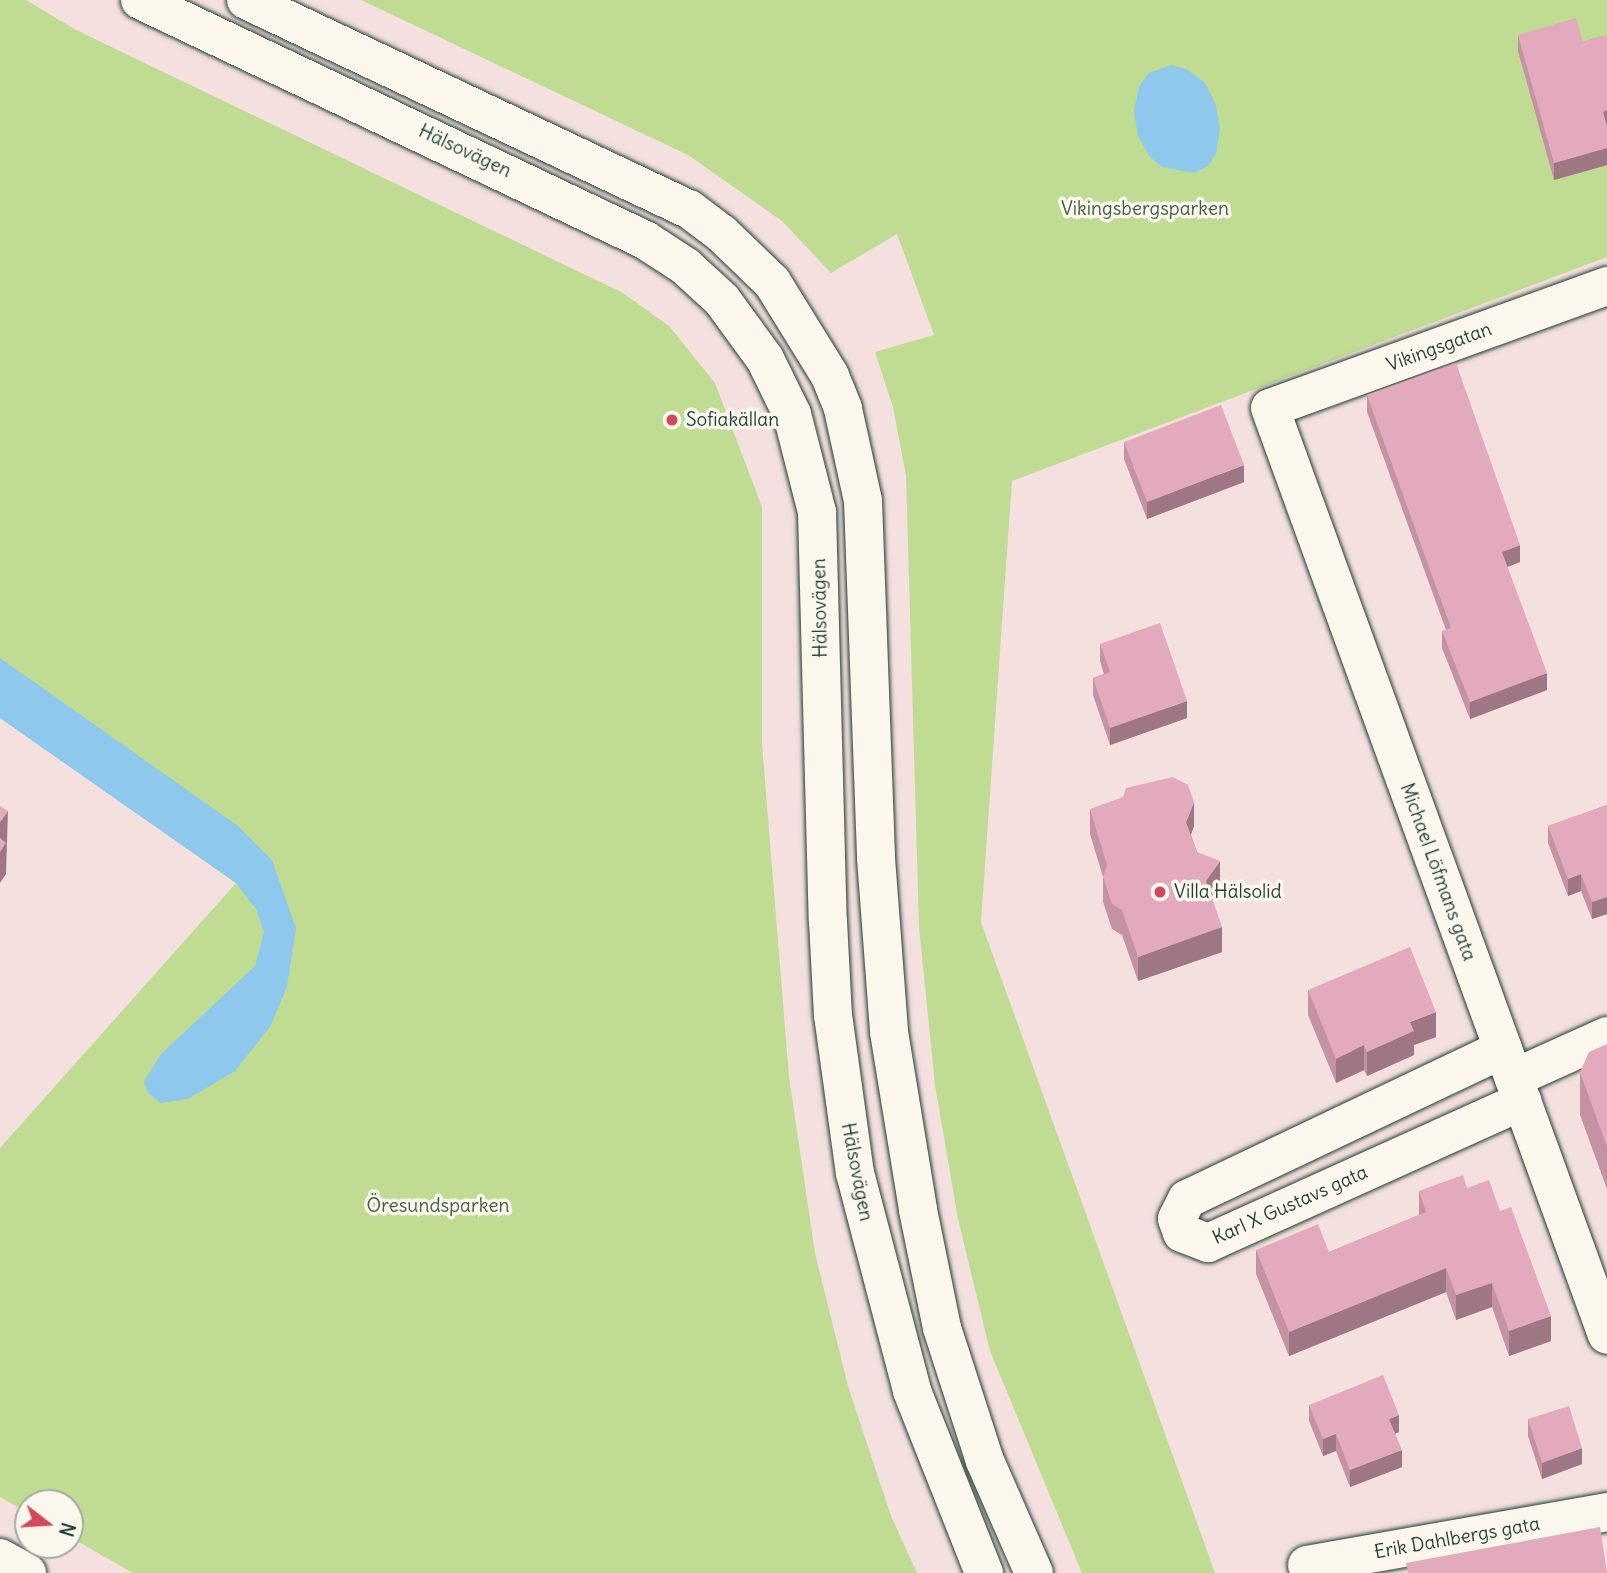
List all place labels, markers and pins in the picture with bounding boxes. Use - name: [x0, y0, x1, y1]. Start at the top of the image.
- place label: Sofiakällan: [686, 409, 779, 431]
- marker: Sofiakällan: [664, 412, 680, 428]
- place label: Villa Hälsolid: [1174, 881, 1282, 903]
- marker: Villa Hälsolid: [1152, 884, 1168, 900]

